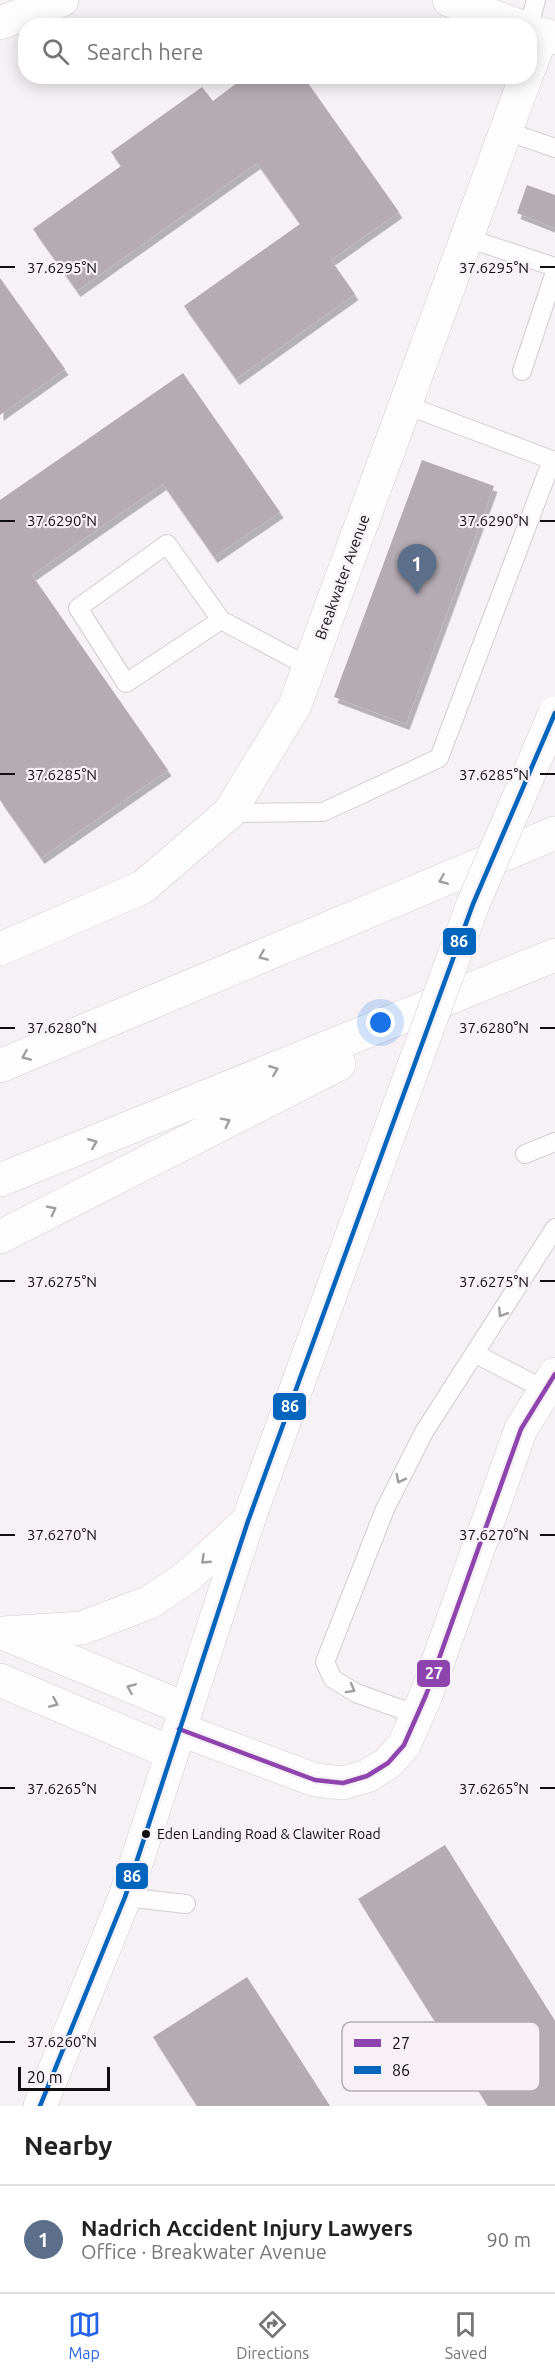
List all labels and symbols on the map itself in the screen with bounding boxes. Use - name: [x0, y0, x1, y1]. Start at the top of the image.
- text: 37.6295°N: [27, 259, 97, 276]
- text: 37.6295°N: [459, 259, 529, 276]
- text: 37.6290°N: [27, 512, 97, 529]
- street label: Breakwater Avenue: [311, 512, 373, 642]
- text: 37.6290°N: [459, 512, 529, 529]
- pin: 1: [398, 544, 436, 594]
- text: 37.6285°N: [27, 766, 97, 783]
- text: 37.6285°N: [459, 766, 529, 783]
- one-way arrow: [438, 873, 449, 885]
- line badge: 86: [442, 927, 477, 956]
- text: 86: [450, 932, 468, 950]
- one-way arrow: [259, 948, 270, 960]
- your location: [366, 1008, 395, 1037]
- text: 37.6280°N: [27, 1019, 97, 1036]
- text: 37.6280°N: [459, 1019, 529, 1036]
- one-way arrow: [21, 1049, 32, 1061]
- one-way arrow: [268, 1065, 279, 1077]
- one-way arrow: [219, 1117, 230, 1129]
- one-way arrow: [87, 1138, 98, 1150]
- one-way arrow: [46, 1206, 57, 1218]
- text: 37.6275°N: [27, 1273, 97, 1290]
- text: 37.6275°N: [459, 1273, 529, 1290]
- one-way arrow: [498, 1306, 509, 1317]
- line badge: 86: [272, 1392, 307, 1421]
- text: 86: [281, 1397, 299, 1415]
- one-way arrow: [396, 1473, 407, 1484]
- text: 37.6270°N: [27, 1526, 97, 1543]
- text: 37.6270°N: [459, 1526, 529, 1543]
- one-way arrow: [202, 1553, 212, 1564]
- line badge: 27: [416, 1659, 451, 1688]
- text: 27: [425, 1664, 443, 1682]
- one-way arrow: [345, 1682, 355, 1693]
- one-way arrow: [127, 1683, 138, 1695]
- one-way arrow: [48, 1696, 59, 1708]
- text: 37.6265°N: [27, 1780, 97, 1797]
- text: 37.6265°N: [459, 1780, 529, 1797]
- place label: Eden Landing Road & Clawiter Road: [157, 1826, 381, 1842]
- marker: Eden Landing Road & Clawiter Road: [140, 1828, 152, 1840]
- line badge: 86: [115, 1862, 149, 1890]
- text: 86: [123, 1867, 141, 1885]
- legend: [342, 2022, 540, 2091]
- text: 37.6260°N: [27, 2033, 97, 2050]
- text: 27: [392, 2034, 410, 2052]
- text: 86: [392, 2061, 410, 2079]
- scale bar: [18, 2064, 110, 2092]

